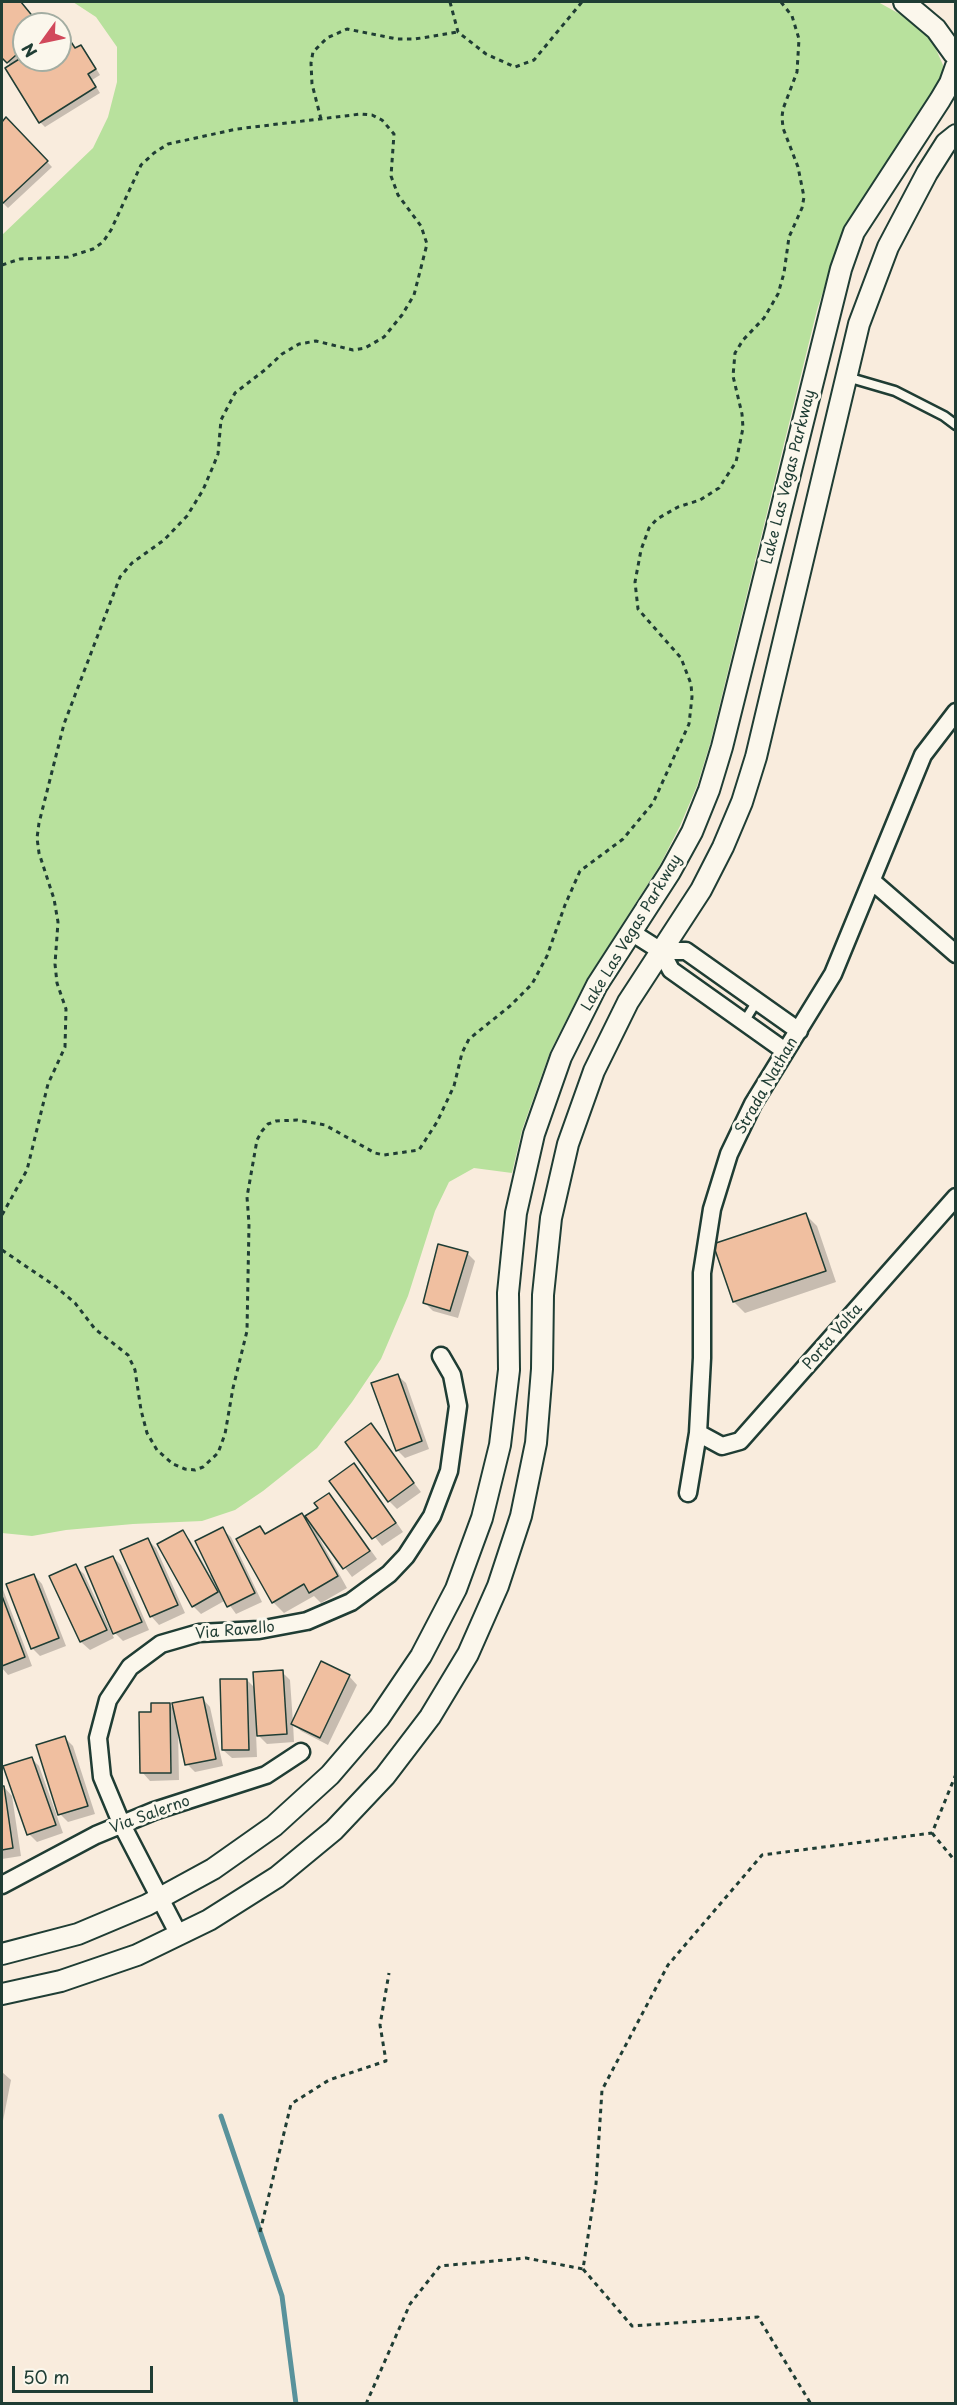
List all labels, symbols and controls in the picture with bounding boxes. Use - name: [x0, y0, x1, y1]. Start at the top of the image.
- north arrow: [12, 12, 72, 72]
- text: N: [15, 39, 42, 63]
- street label: Lake Las Vegas Parkway: [759, 388, 819, 566]
- street label: Lake Las Vegas Parkway: [578, 852, 686, 1014]
- street label: Strada Nathan: [732, 1034, 802, 1138]
- street label: Porta Volta: [800, 1300, 866, 1374]
- street label: Via Ravello: [195, 1619, 275, 1643]
- street label: Via Salerno: [108, 1792, 192, 1838]
- scale bar: [15, 2354, 156, 2392]
- text: 50 m: [23, 2363, 70, 2390]

